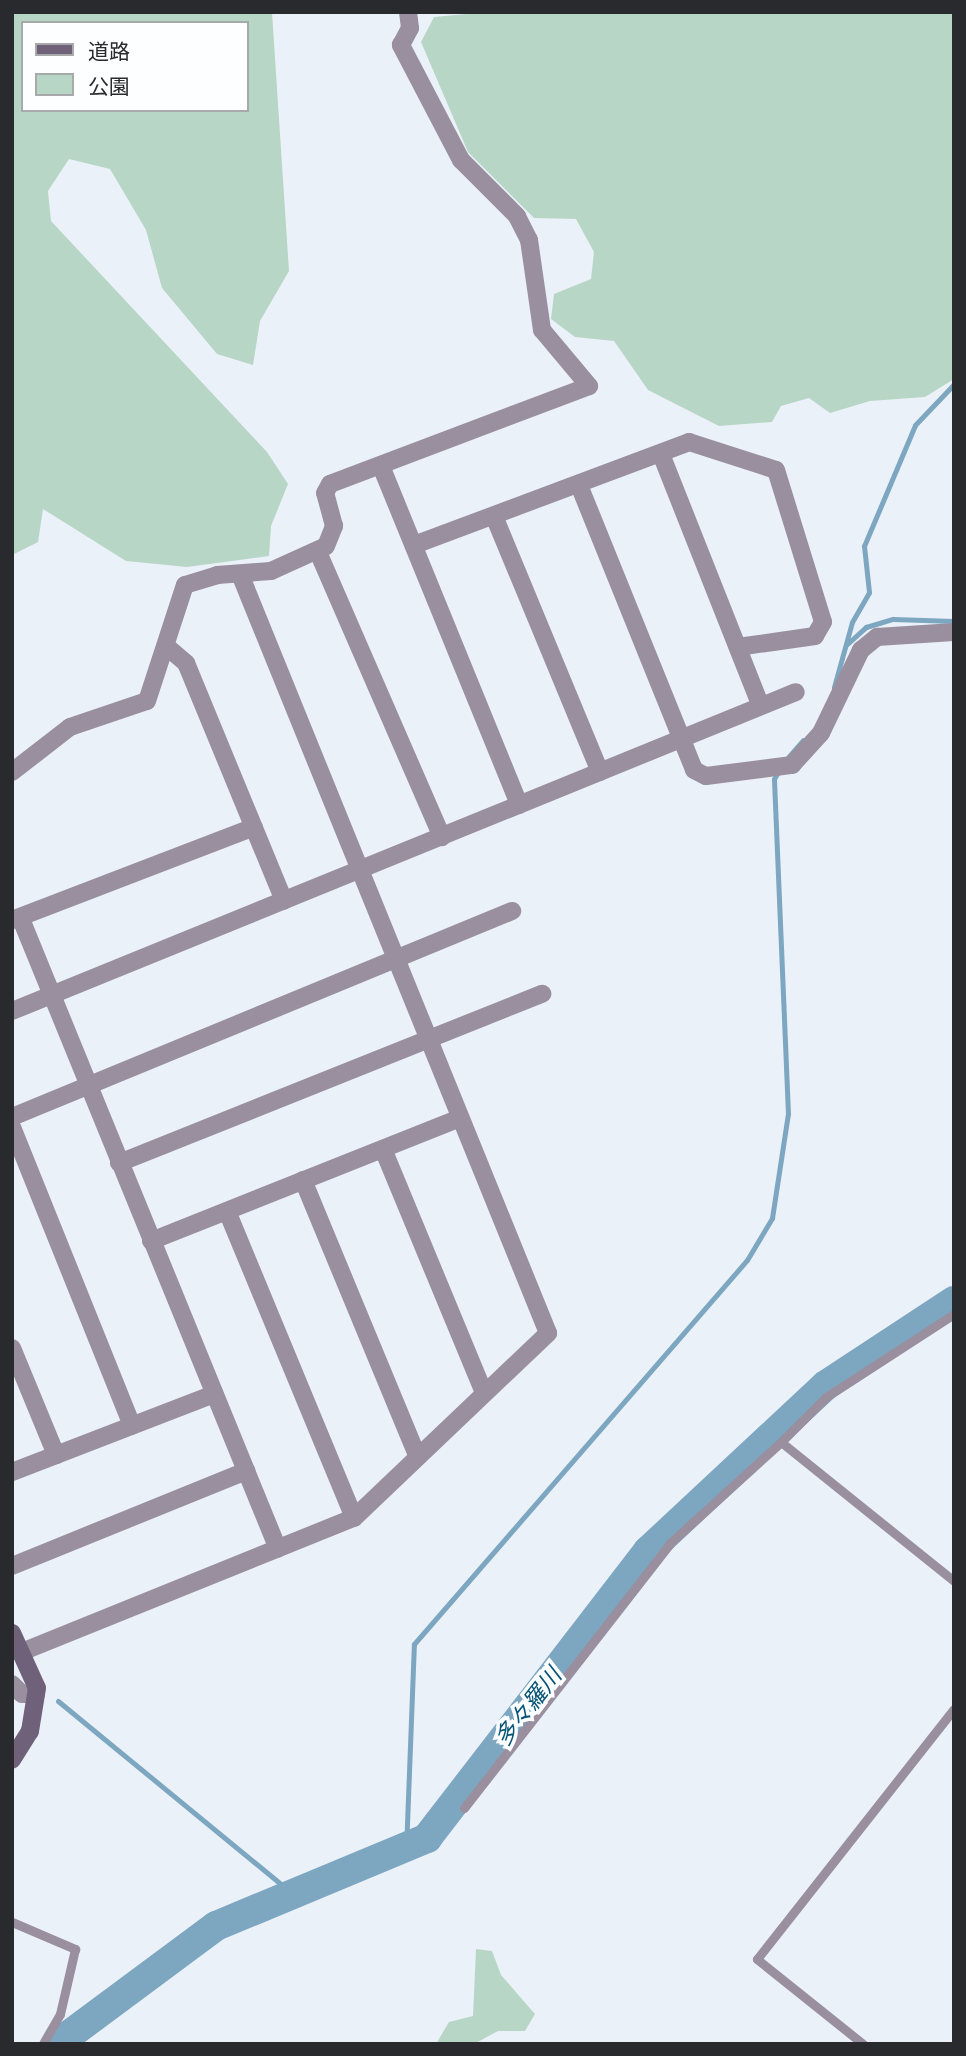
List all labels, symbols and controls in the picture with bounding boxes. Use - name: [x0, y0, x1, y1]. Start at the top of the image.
- legend: [21, 21, 248, 112]
- text: 道路: [88, 38, 130, 65]
- text: 公園: [88, 73, 130, 100]
- water label: 多々羅川: [489, 1662, 567, 1752]

